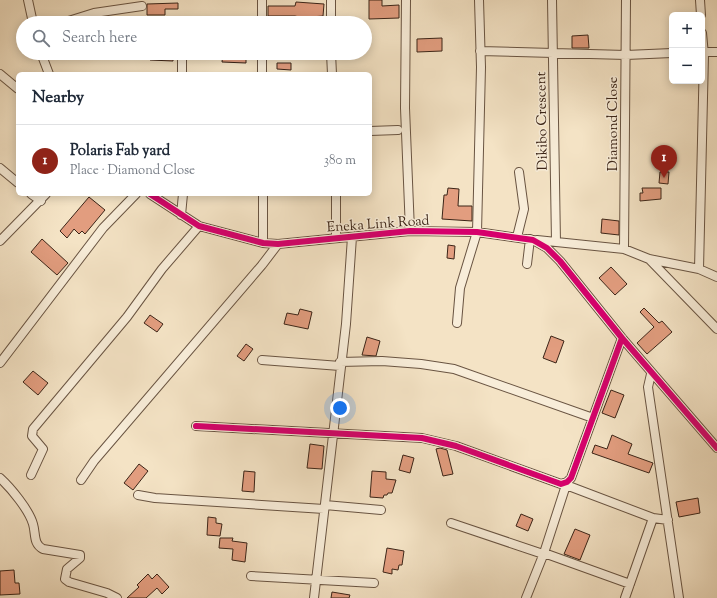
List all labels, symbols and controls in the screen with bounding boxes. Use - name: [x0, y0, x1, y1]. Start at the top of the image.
- map controls: [669, 12, 705, 84]
- button: +: [669, 12, 705, 48]
- search box: [16, 16, 372, 60]
- icon: search: [30, 27, 52, 49]
- text: Search here: [62, 28, 137, 49]
- button: −: [669, 48, 705, 84]
- street label: Dikibo Crescent: [532, 71, 554, 171]
- street label: Diamond Close: [604, 77, 624, 171]
- text: Nearby: [32, 86, 84, 110]
- text: Polaris Fab yard: [70, 141, 170, 162]
- pin: 1: [651, 145, 677, 178]
- text: 1: [43, 152, 47, 170]
- text: 380 m: [324, 152, 356, 170]
- text: Place · Diamond Close: [70, 162, 195, 180]
- street label: Eneka Link Road: [326, 211, 430, 239]
- your location: [330, 398, 350, 418]

